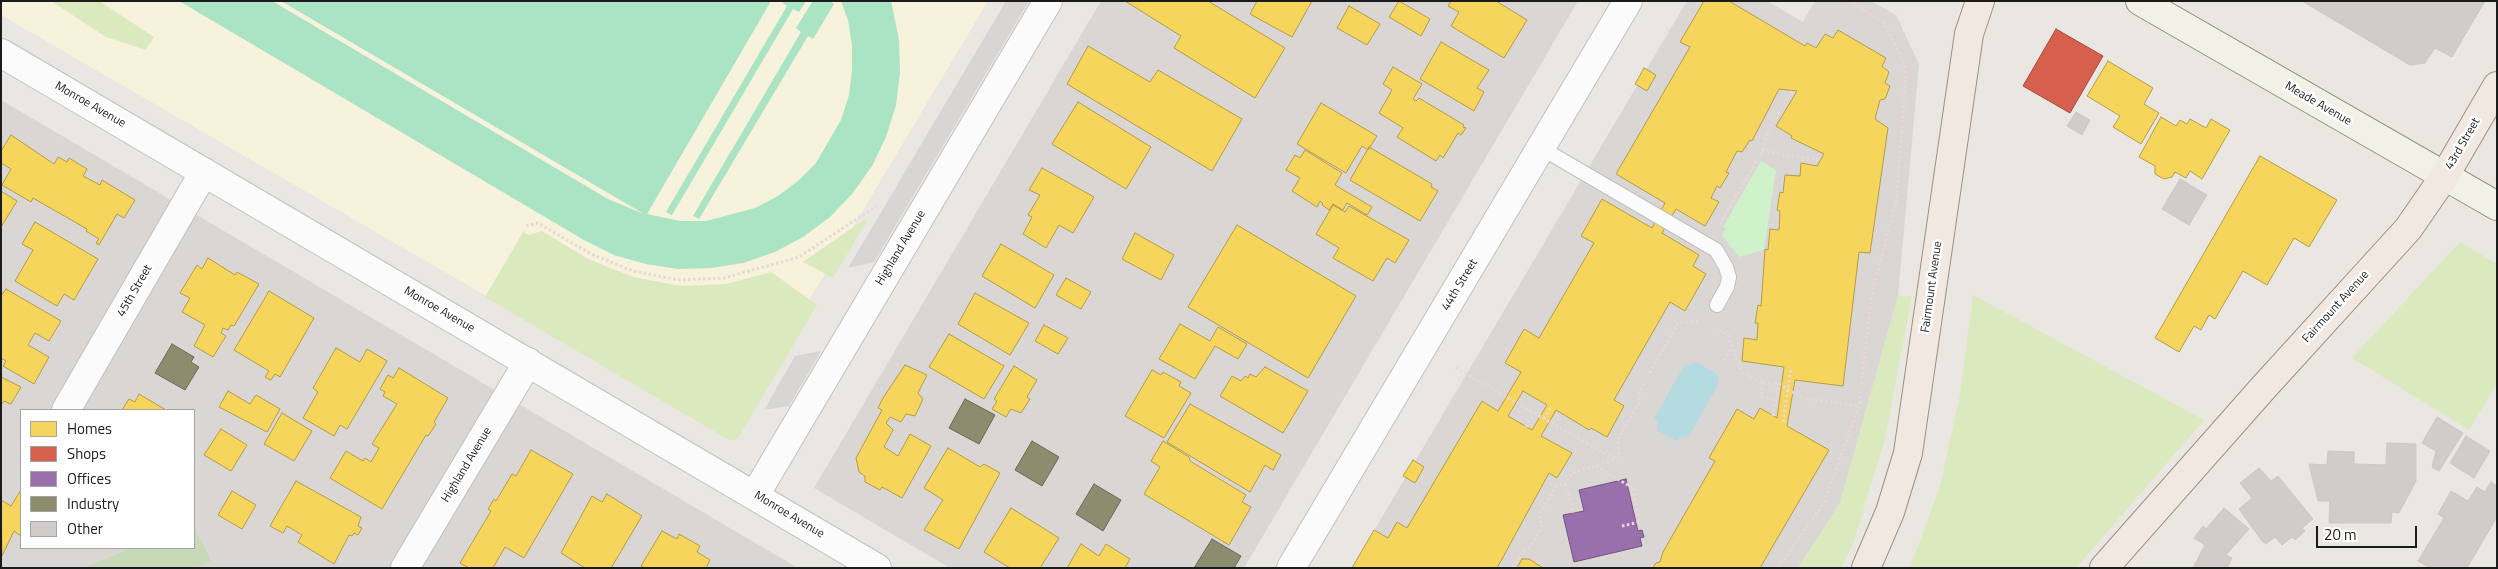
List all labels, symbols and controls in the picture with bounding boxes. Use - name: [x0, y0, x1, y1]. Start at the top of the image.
- street label: Monroe Avenue: [52, 79, 128, 131]
- street label: Meade Avenue: [2282, 79, 2354, 129]
- street label: 43rd Street: [2442, 116, 2484, 172]
- street label: Highland Avenue: [873, 208, 929, 288]
- street label: Fairmount Avenue: [1918, 240, 1946, 334]
- street label: 44th Street: [1439, 257, 1481, 313]
- street label: 45th Street: [114, 262, 156, 320]
- street label: Fairmount Avenue: [2300, 268, 2372, 346]
- street label: Monroe Avenue: [401, 284, 477, 336]
- legend: [20, 409, 195, 549]
- text: Homes: [67, 417, 112, 440]
- street label: Highland Avenue: [439, 425, 495, 505]
- text: Shops: [67, 442, 106, 465]
- text: Offices: [67, 467, 111, 490]
- street label: Monroe Avenue: [751, 488, 827, 542]
- text: Industry: [67, 492, 119, 515]
- scale bar: [2318, 516, 2419, 548]
- text: Other: [67, 517, 103, 540]
- text: 20 m: [2324, 523, 2357, 546]

